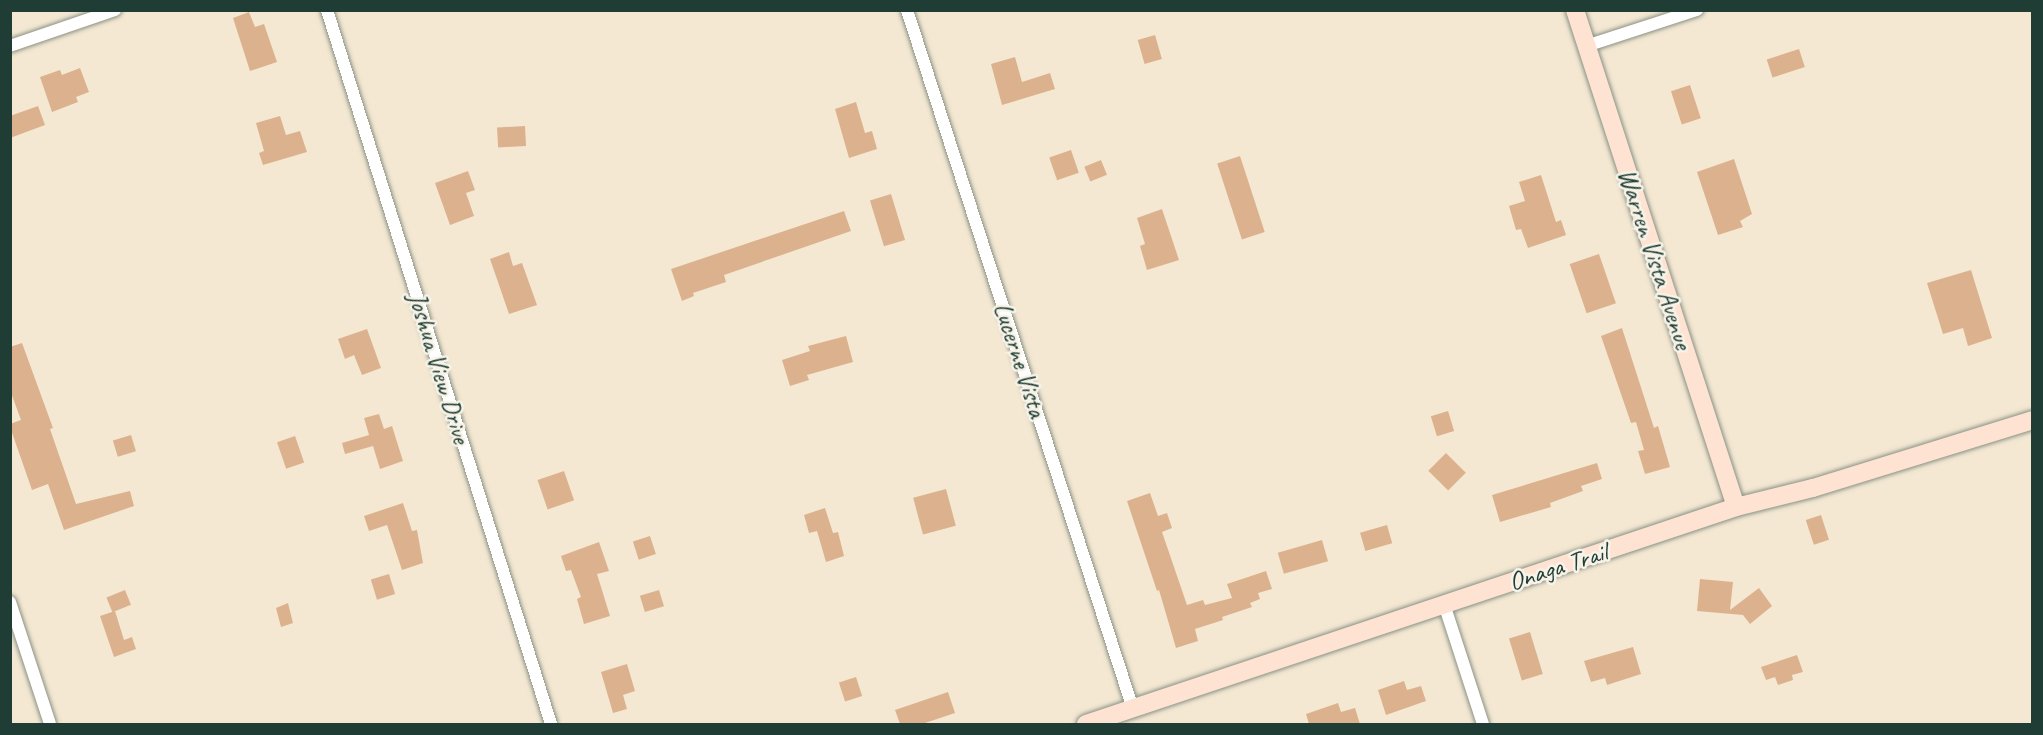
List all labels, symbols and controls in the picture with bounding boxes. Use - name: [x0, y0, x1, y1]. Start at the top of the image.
- street label: Warren Vista Avenue: [1611, 165, 1699, 353]
- street label: Joshua View Drive: [401, 289, 477, 447]
- street label: Lucerne Vista: [987, 299, 1053, 421]
- street label: Onaga Trail: [1505, 536, 1611, 598]

